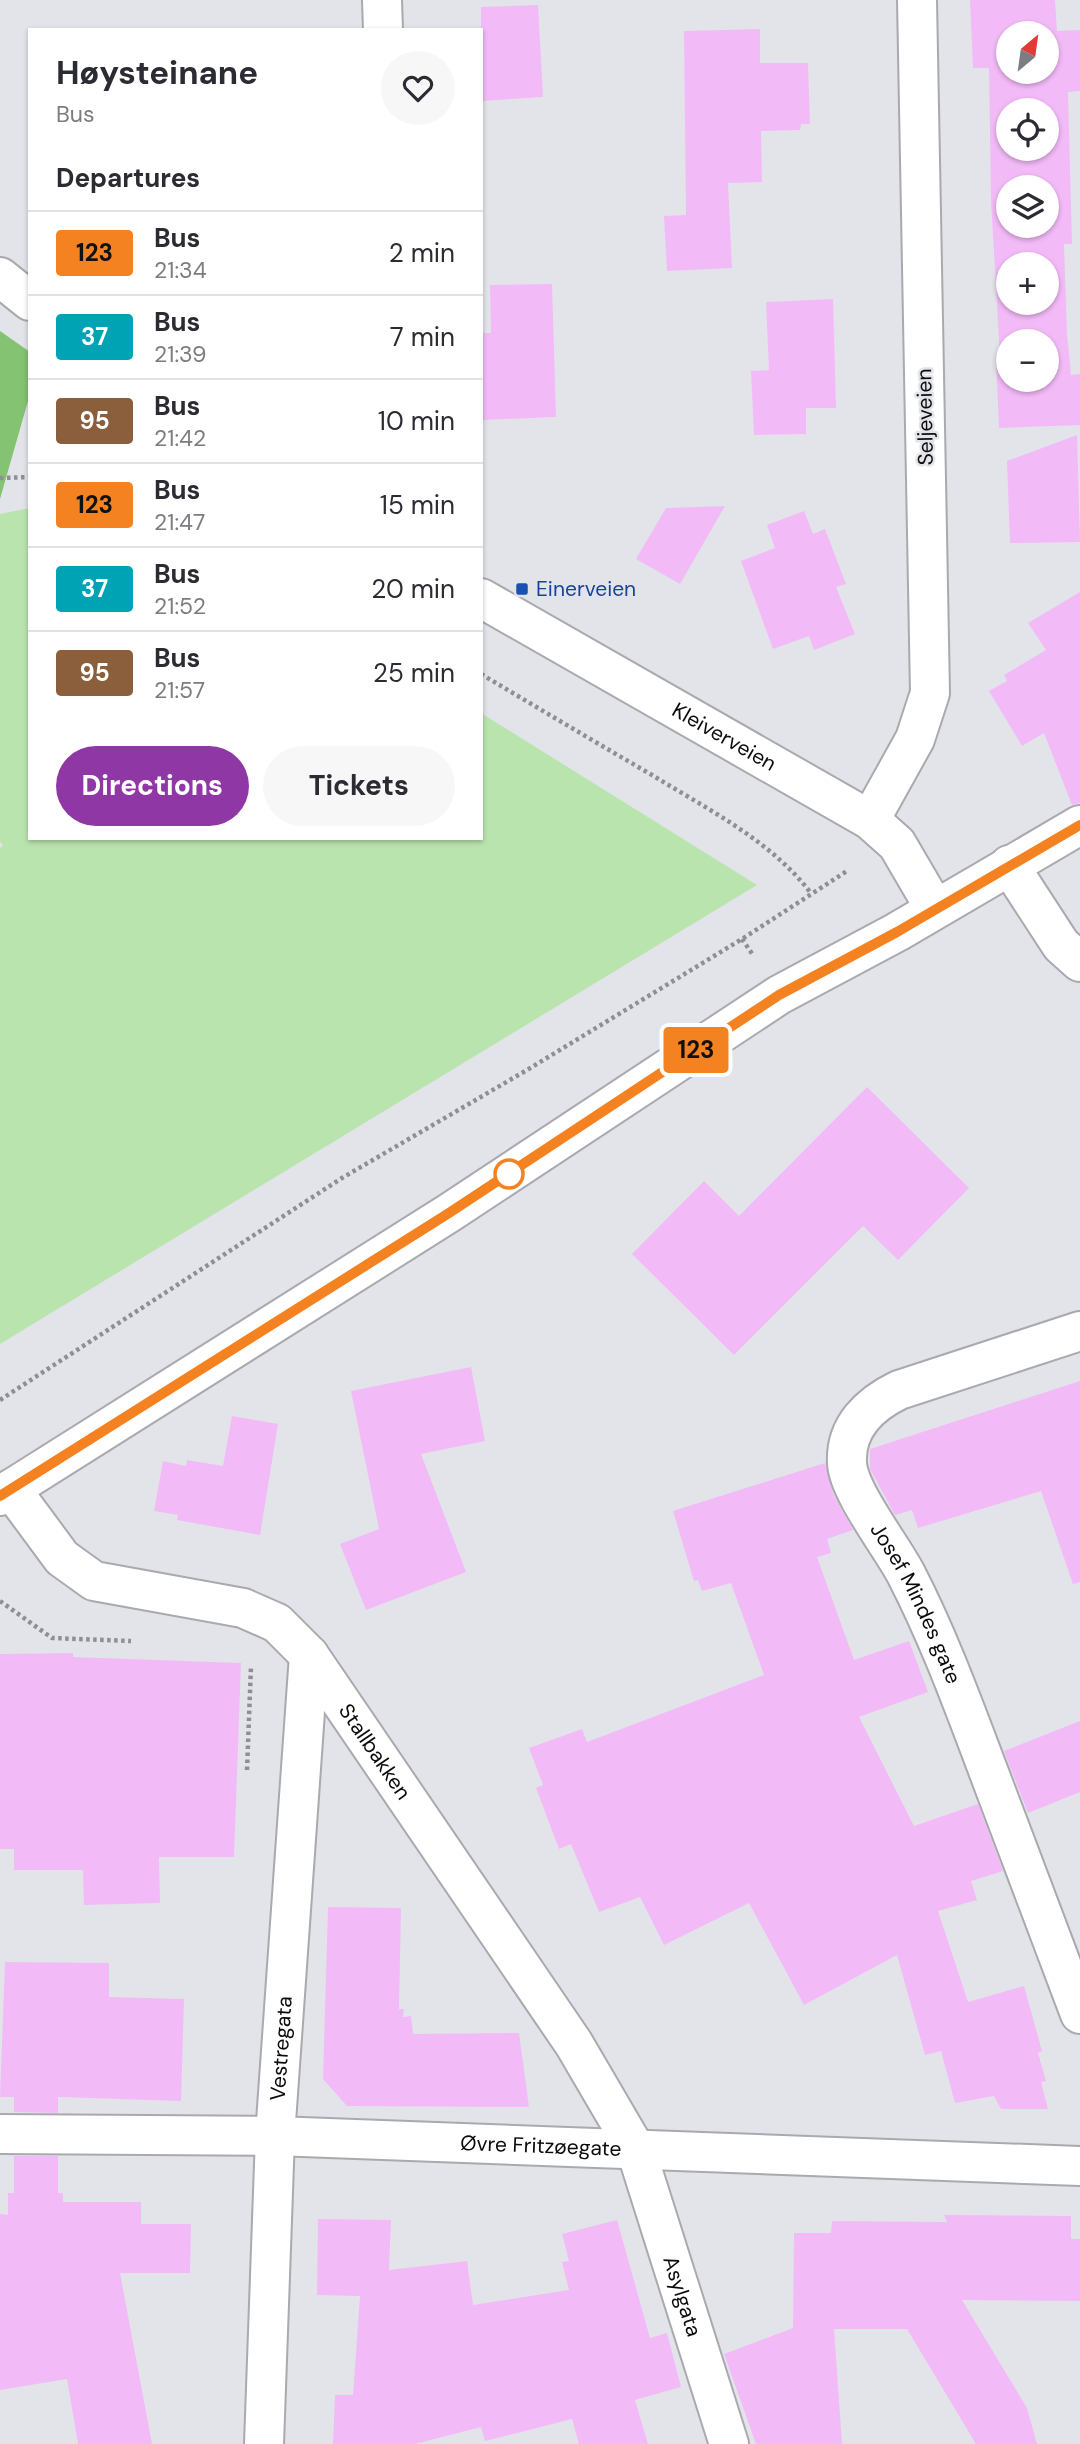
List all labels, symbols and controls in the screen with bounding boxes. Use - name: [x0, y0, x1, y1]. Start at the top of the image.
- north arrow: [996, 21, 1059, 84]
- map controls: [996, 21, 1059, 392]
- text: Høysteinane: [56, 51, 258, 94]
- button: heart: [381, 51, 455, 125]
- button: locate: [996, 98, 1059, 161]
- text: Bus: [56, 99, 95, 129]
- text: Departures: [56, 161, 200, 195]
- button: layers: [996, 175, 1059, 238]
- text: Bus: [154, 221, 200, 255]
- text: 2 min: [389, 236, 455, 270]
- text: 123: [76, 237, 113, 268]
- button: +: [996, 252, 1059, 315]
- text: 21:34: [154, 255, 207, 285]
- text: Bus: [154, 305, 200, 339]
- text: 7 min: [390, 320, 455, 354]
- text: 37: [81, 321, 108, 352]
- button: −: [996, 329, 1059, 392]
- text: 21:39: [154, 339, 206, 369]
- street label: Seljeveien: [910, 368, 940, 466]
- text: Bus: [154, 389, 200, 423]
- text: 10 min: [378, 404, 455, 438]
- text: 95: [79, 405, 110, 436]
- text: 21:42: [154, 423, 206, 453]
- text: Bus: [154, 473, 200, 507]
- text: 15 min: [380, 488, 455, 522]
- text: 123: [76, 489, 113, 520]
- text: 21:47: [154, 507, 205, 537]
- text: Bus: [154, 557, 200, 591]
- text: 20 min: [371, 572, 455, 606]
- text: 37: [81, 573, 108, 604]
- place label: Einerveien: [536, 575, 636, 603]
- marker: Einerveien: [514, 581, 530, 597]
- text: 21:52: [154, 591, 206, 621]
- text: Bus: [154, 641, 200, 675]
- text: 25 min: [373, 656, 455, 690]
- text: 95: [79, 657, 110, 688]
- text: 21:57: [154, 675, 205, 705]
- street label: Kleiverveien: [667, 696, 781, 778]
- button: Directions: [56, 746, 249, 826]
- button: Tickets: [263, 746, 455, 826]
- line badge: 123: [656, 1027, 736, 1073]
- text: 123: [677, 1034, 715, 1065]
- unlabelled marker: [494, 1159, 524, 1189]
- street label: Josef Mindes gate: [864, 1517, 968, 1688]
- street label: Stallbakken: [332, 1698, 417, 1805]
- street label: Vestregata: [264, 1995, 299, 2102]
- street label: Øvre Fritzøegate: [460, 2129, 622, 2163]
- street label: Asylgata: [656, 2253, 708, 2340]

